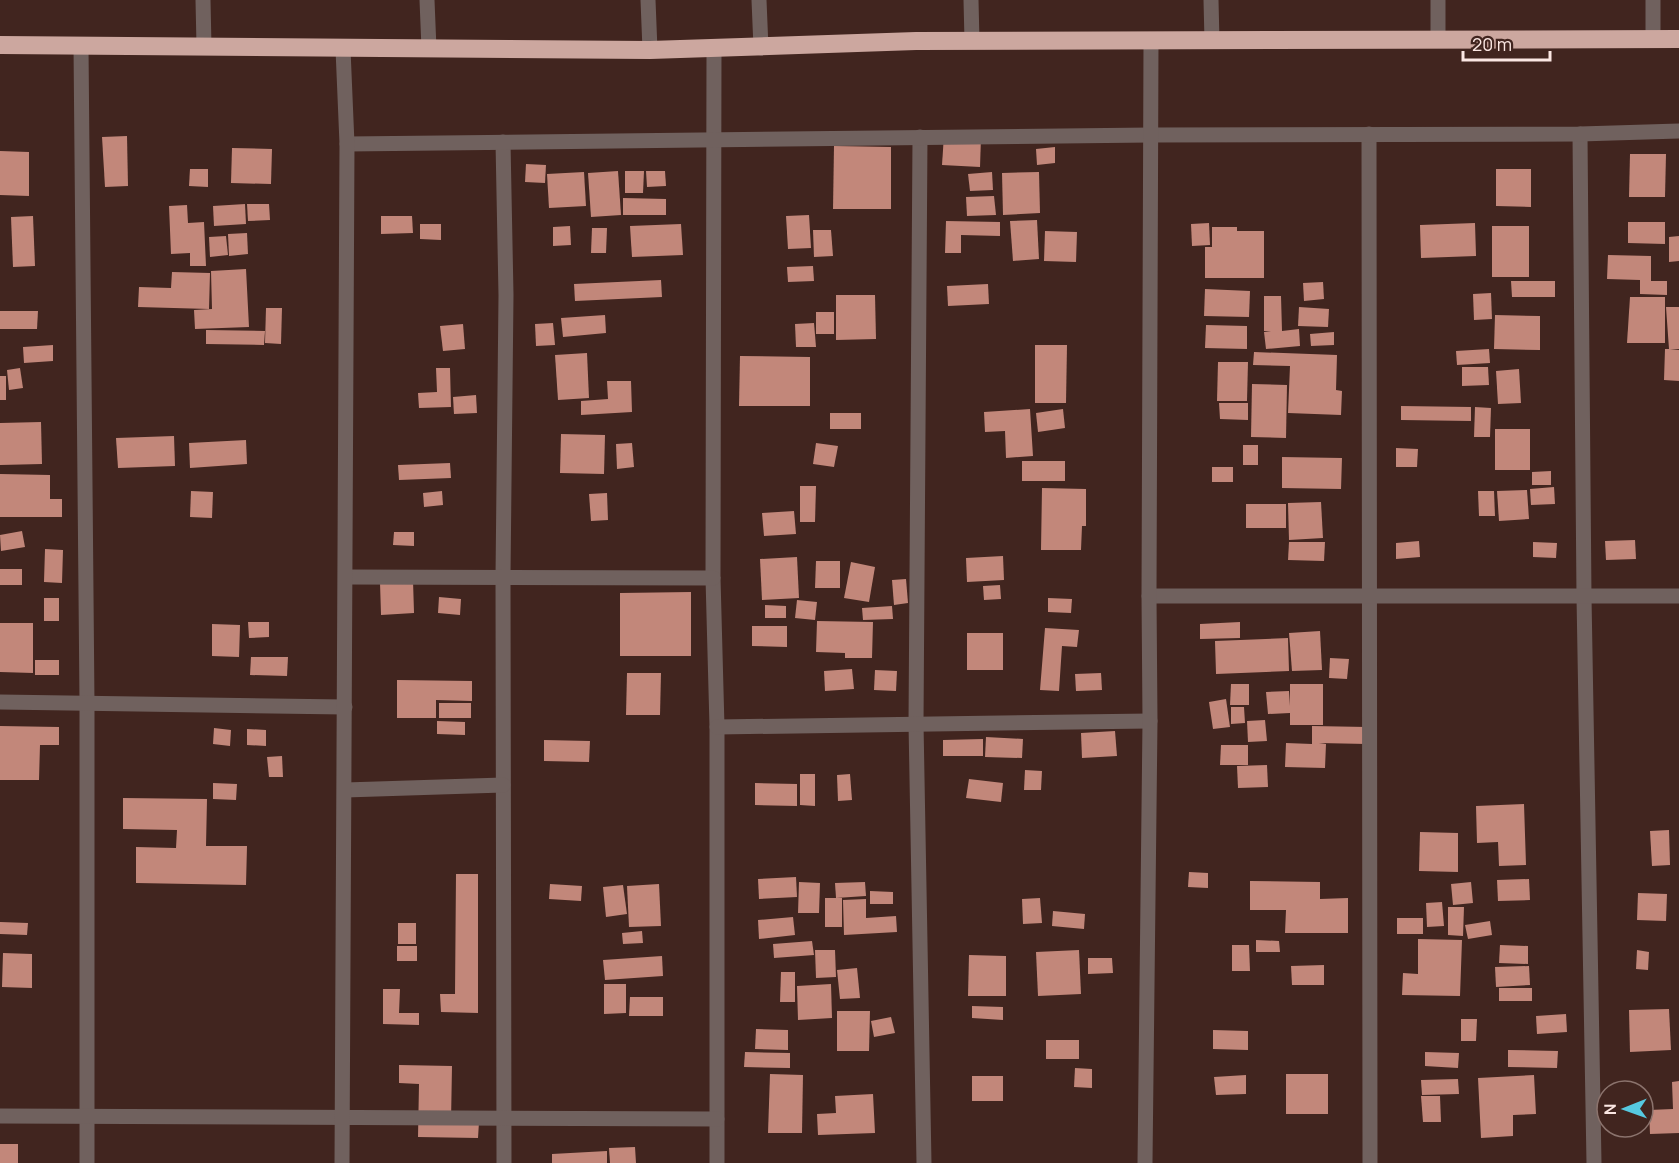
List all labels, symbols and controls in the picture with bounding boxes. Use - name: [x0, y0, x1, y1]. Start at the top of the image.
- scale bar: [1463, 24, 1550, 62]
- text: 20 m: [1472, 32, 1512, 56]
- north arrow: [1595, 1079, 1655, 1139]
- text: N: [1599, 1103, 1621, 1115]

